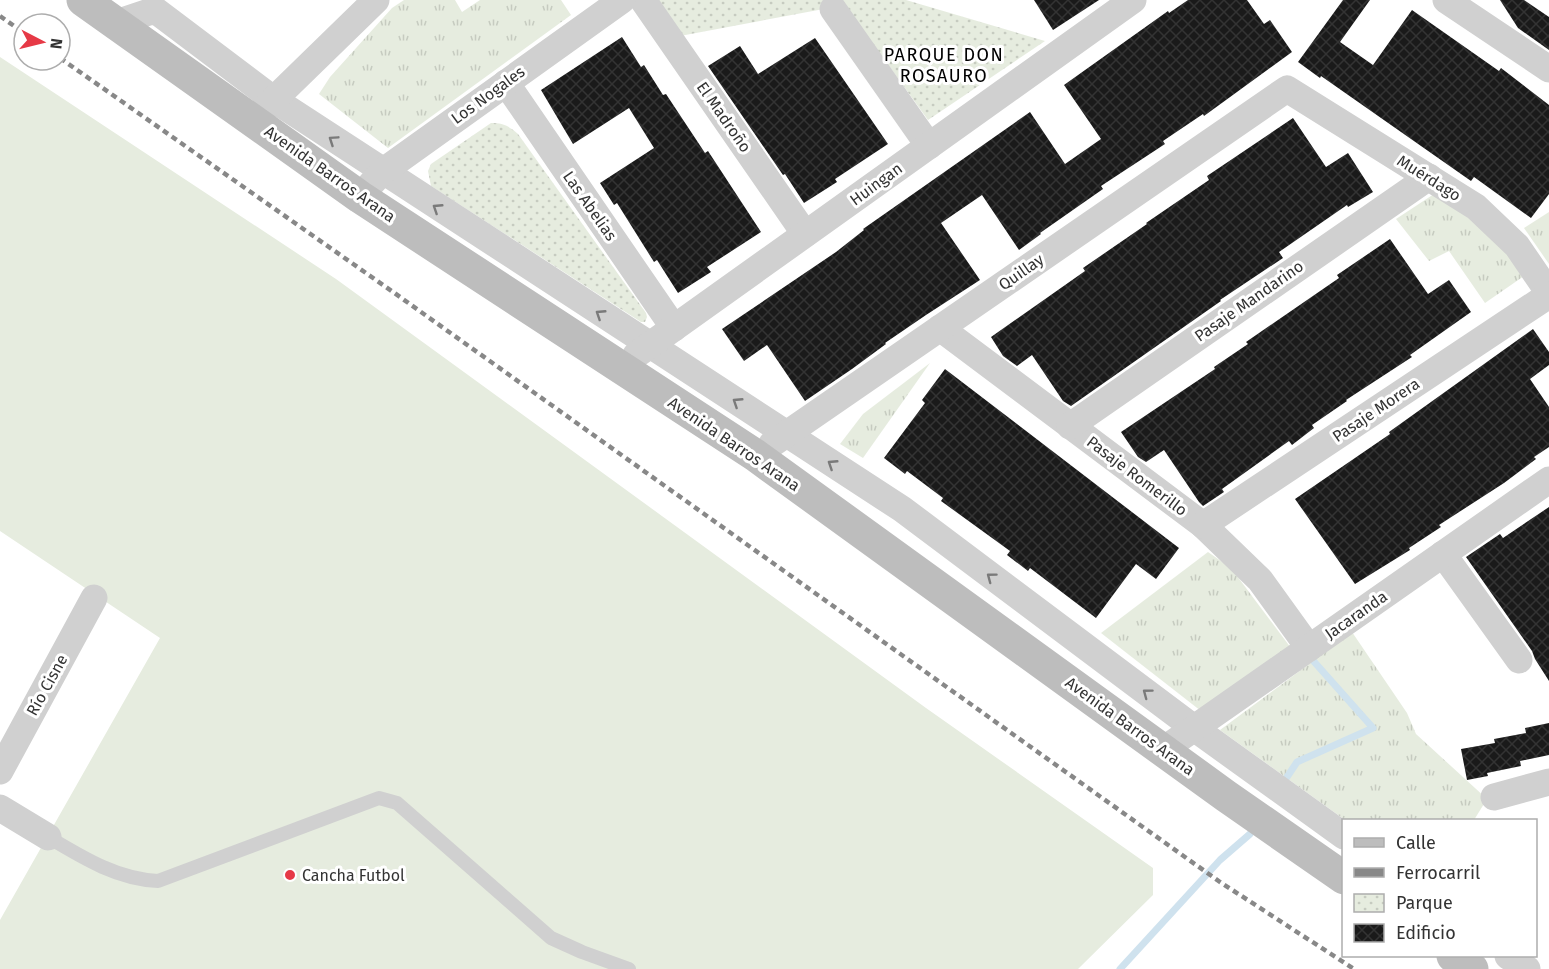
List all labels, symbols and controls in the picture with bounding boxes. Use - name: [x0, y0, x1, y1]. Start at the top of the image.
- north arrow: [12, 12, 72, 72]
- text: N: [46, 37, 66, 50]
- district label: PARQUE DON ROSAURO: [884, 44, 1004, 87]
- street label: Los Nogales: [448, 62, 528, 128]
- street label: El Madroño: [693, 78, 755, 156]
- street label: Avenida Barros Arana: [261, 122, 399, 226]
- one-way arrow: [329, 136, 340, 147]
- street label: Muérdago: [1394, 151, 1464, 205]
- street label: Huingan: [846, 159, 906, 209]
- street label: Las Abelias: [559, 168, 621, 244]
- one-way arrow: [433, 203, 443, 215]
- street label: Quillay: [995, 250, 1047, 294]
- street label: Pasaje Mandarino: [1191, 256, 1307, 346]
- one-way arrow: [596, 310, 607, 321]
- street label: Pasaje Morera: [1329, 374, 1423, 446]
- street label: Avenida Barros Arana: [664, 393, 804, 495]
- one-way arrow: [733, 398, 743, 410]
- street label: Pasaje Romerillo: [1083, 432, 1191, 520]
- one-way arrow: [828, 460, 839, 471]
- one-way arrow: [987, 573, 998, 584]
- street label: Jacaranda: [1321, 587, 1391, 643]
- street label: Río Cisne: [22, 651, 72, 719]
- street label: Avenida Barros Arana: [1062, 673, 1198, 779]
- one-way arrow: [1143, 690, 1154, 701]
- legend: [1342, 819, 1537, 957]
- text: Calle: [1396, 832, 1436, 854]
- text: Ferrocarril: [1396, 862, 1480, 884]
- place label: Cancha Futbol: [302, 866, 405, 885]
- marker: Cancha Futbol: [283, 868, 297, 882]
- text: Parque: [1396, 892, 1453, 914]
- text: Edificio: [1396, 922, 1456, 944]

